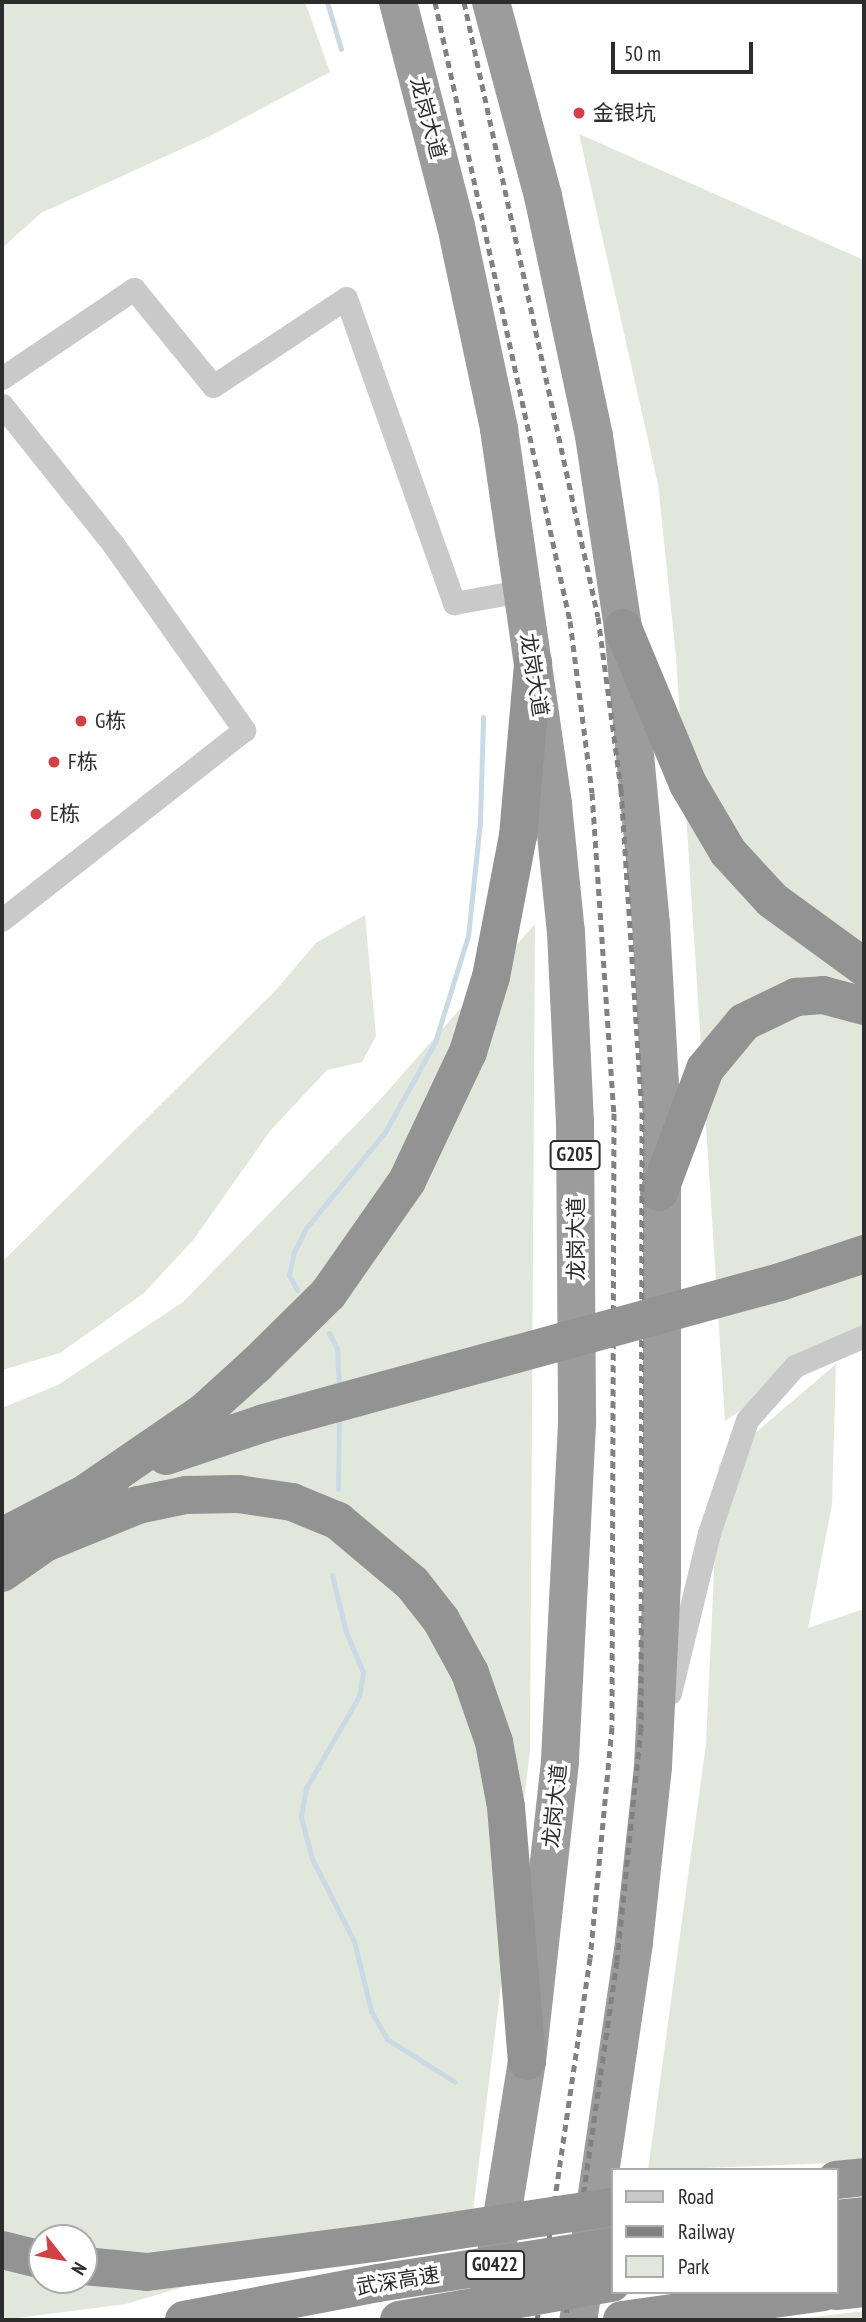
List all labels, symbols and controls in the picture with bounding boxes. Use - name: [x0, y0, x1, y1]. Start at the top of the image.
- scale bar: [614, 28, 756, 72]
- text: 50 m: [624, 40, 661, 67]
- street label: 龙岗大道: [405, 74, 451, 162]
- place label: 金银坑: [593, 100, 656, 126]
- marker: 金银坑: [571, 105, 587, 121]
- street label: 龙岗大道: [515, 632, 553, 718]
- place label: G栋: [95, 708, 126, 734]
- marker: G栋: [73, 713, 89, 729]
- place label: F栋: [68, 749, 98, 775]
- marker: F栋: [46, 754, 62, 770]
- place label: E栋: [50, 801, 80, 827]
- marker: E栋: [28, 806, 44, 822]
- road number: G205: [549, 1140, 601, 1170]
- street label: 龙岗大道: [563, 1197, 589, 1281]
- street label: 龙岗大道: [538, 1763, 572, 1849]
- legend: [610, 2168, 838, 2294]
- text: Road: [678, 2183, 714, 2210]
- text: Railway: [678, 2218, 735, 2245]
- north arrow: [28, 2224, 98, 2294]
- road number: G0422: [463, 2250, 526, 2280]
- text: Park: [678, 2253, 709, 2280]
- text: N: [66, 2258, 92, 2279]
- street label: 武深高速: [355, 2262, 441, 2300]

